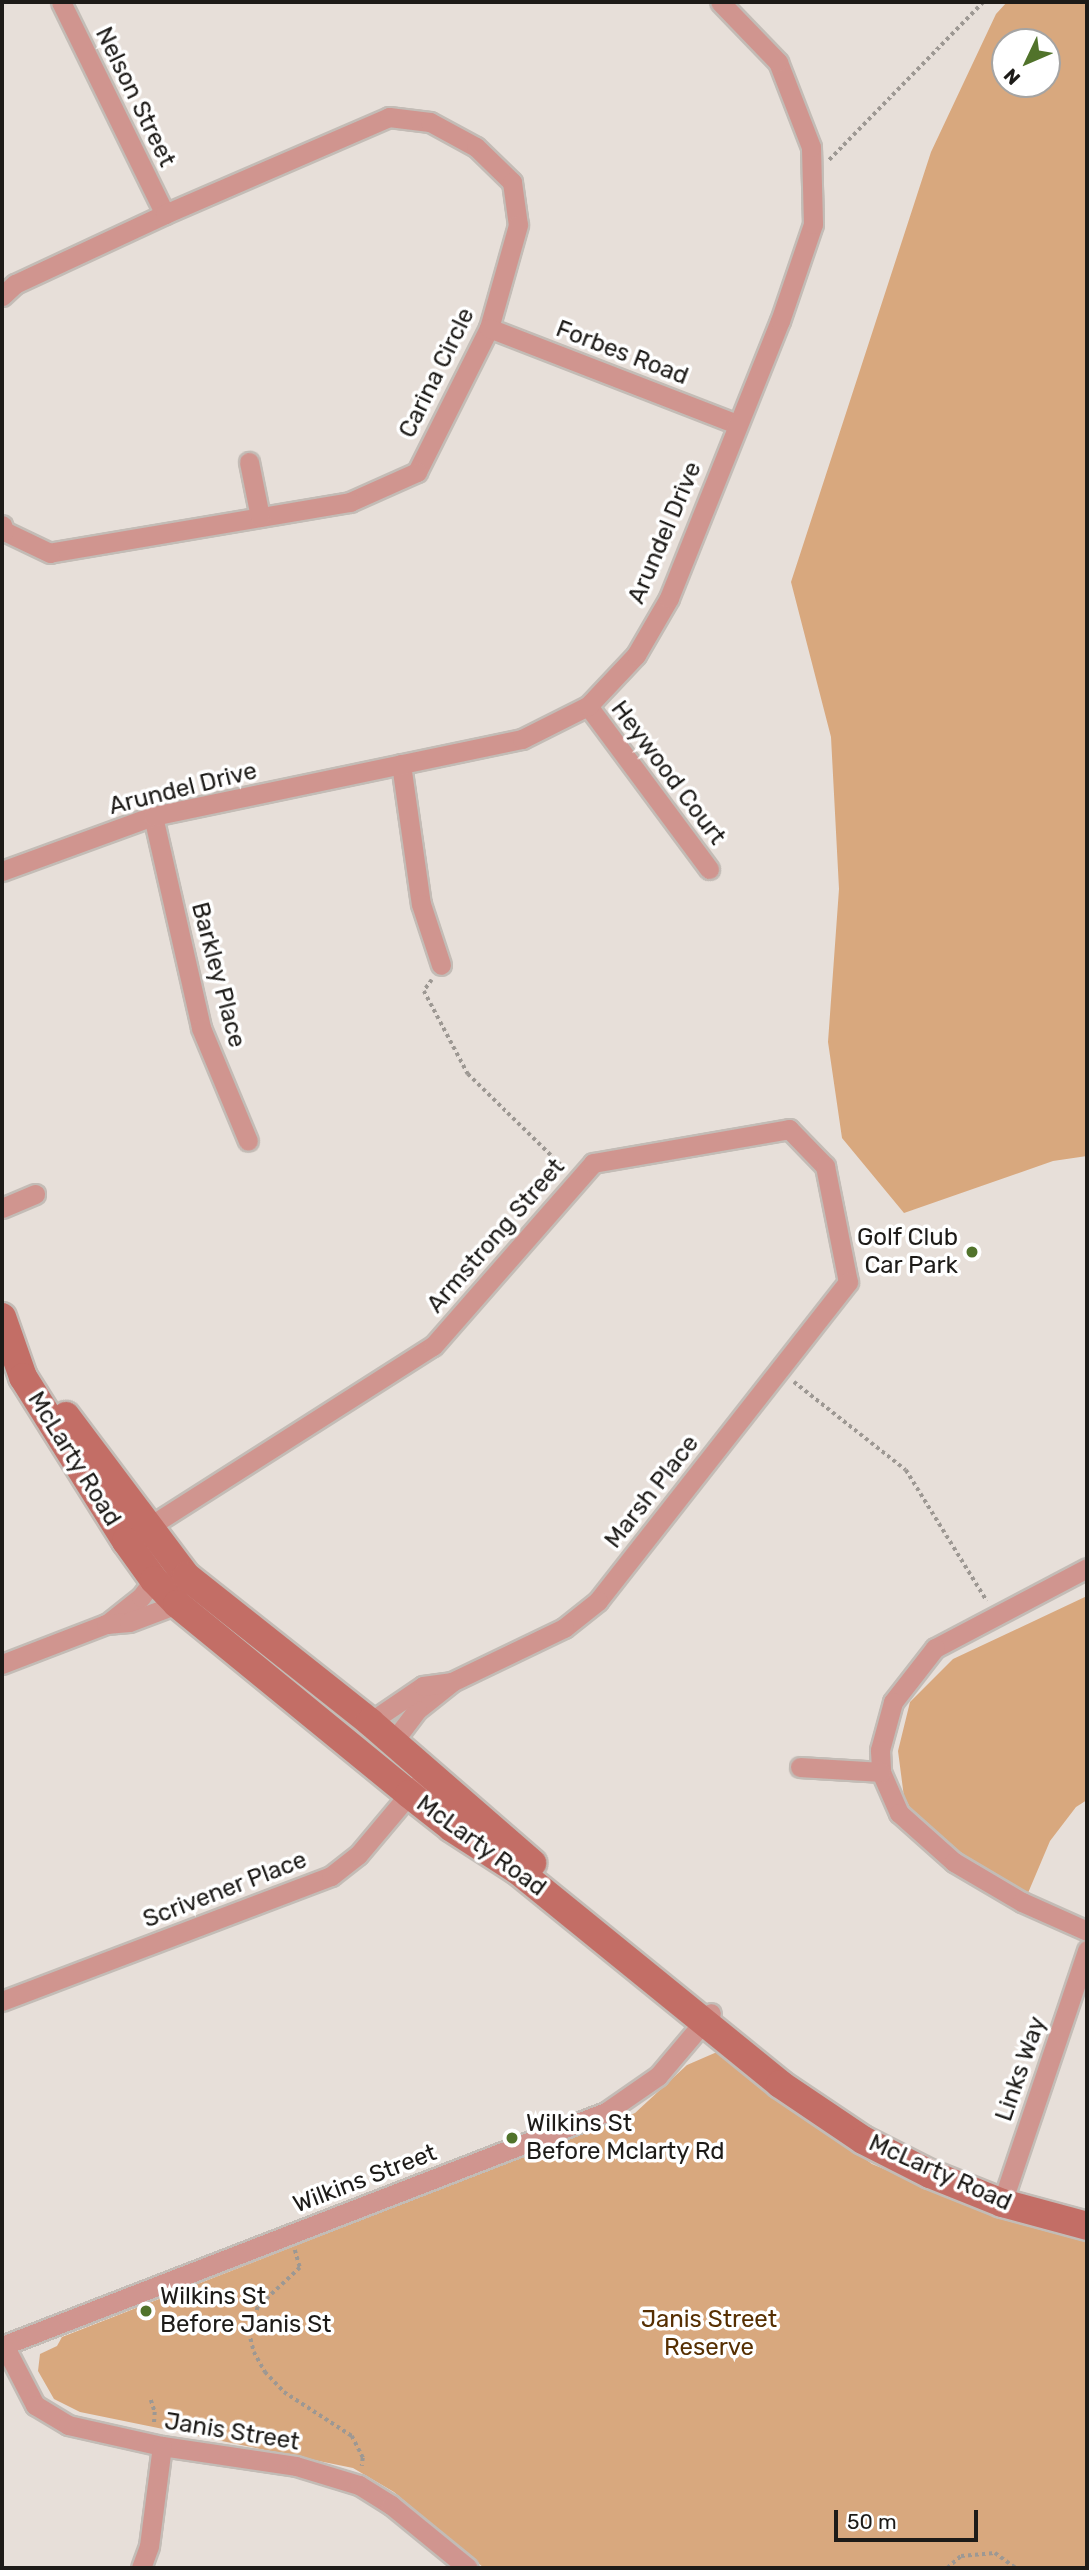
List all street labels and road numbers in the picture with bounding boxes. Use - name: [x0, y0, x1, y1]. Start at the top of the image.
- street label: Nelson Street: [89, 22, 181, 172]
- street label: Carina Circle: [393, 303, 481, 443]
- street label: Forbes Road: [552, 315, 692, 391]
- street label: Arundel Drive: [622, 458, 708, 608]
- street label: Heywood Court: [605, 695, 731, 851]
- street label: Arundel Drive: [106, 757, 260, 821]
- street label: Barkley Place: [185, 899, 251, 1051]
- street label: Armstrong Street: [421, 1153, 571, 1319]
- street label: McLarty Road: [21, 1386, 127, 1532]
- street label: Marsh Place: [599, 1430, 705, 1554]
- street label: McLarty Road: [410, 1789, 552, 1903]
- street label: Scrivener Place: [139, 1845, 311, 1935]
- street label: Links Way: [990, 2013, 1052, 2125]
- street label: McLarty Road: [864, 2129, 1016, 2217]
- street label: Wilkins Street: [289, 2138, 441, 2220]
- street label: Janis Street: [162, 2407, 302, 2457]

